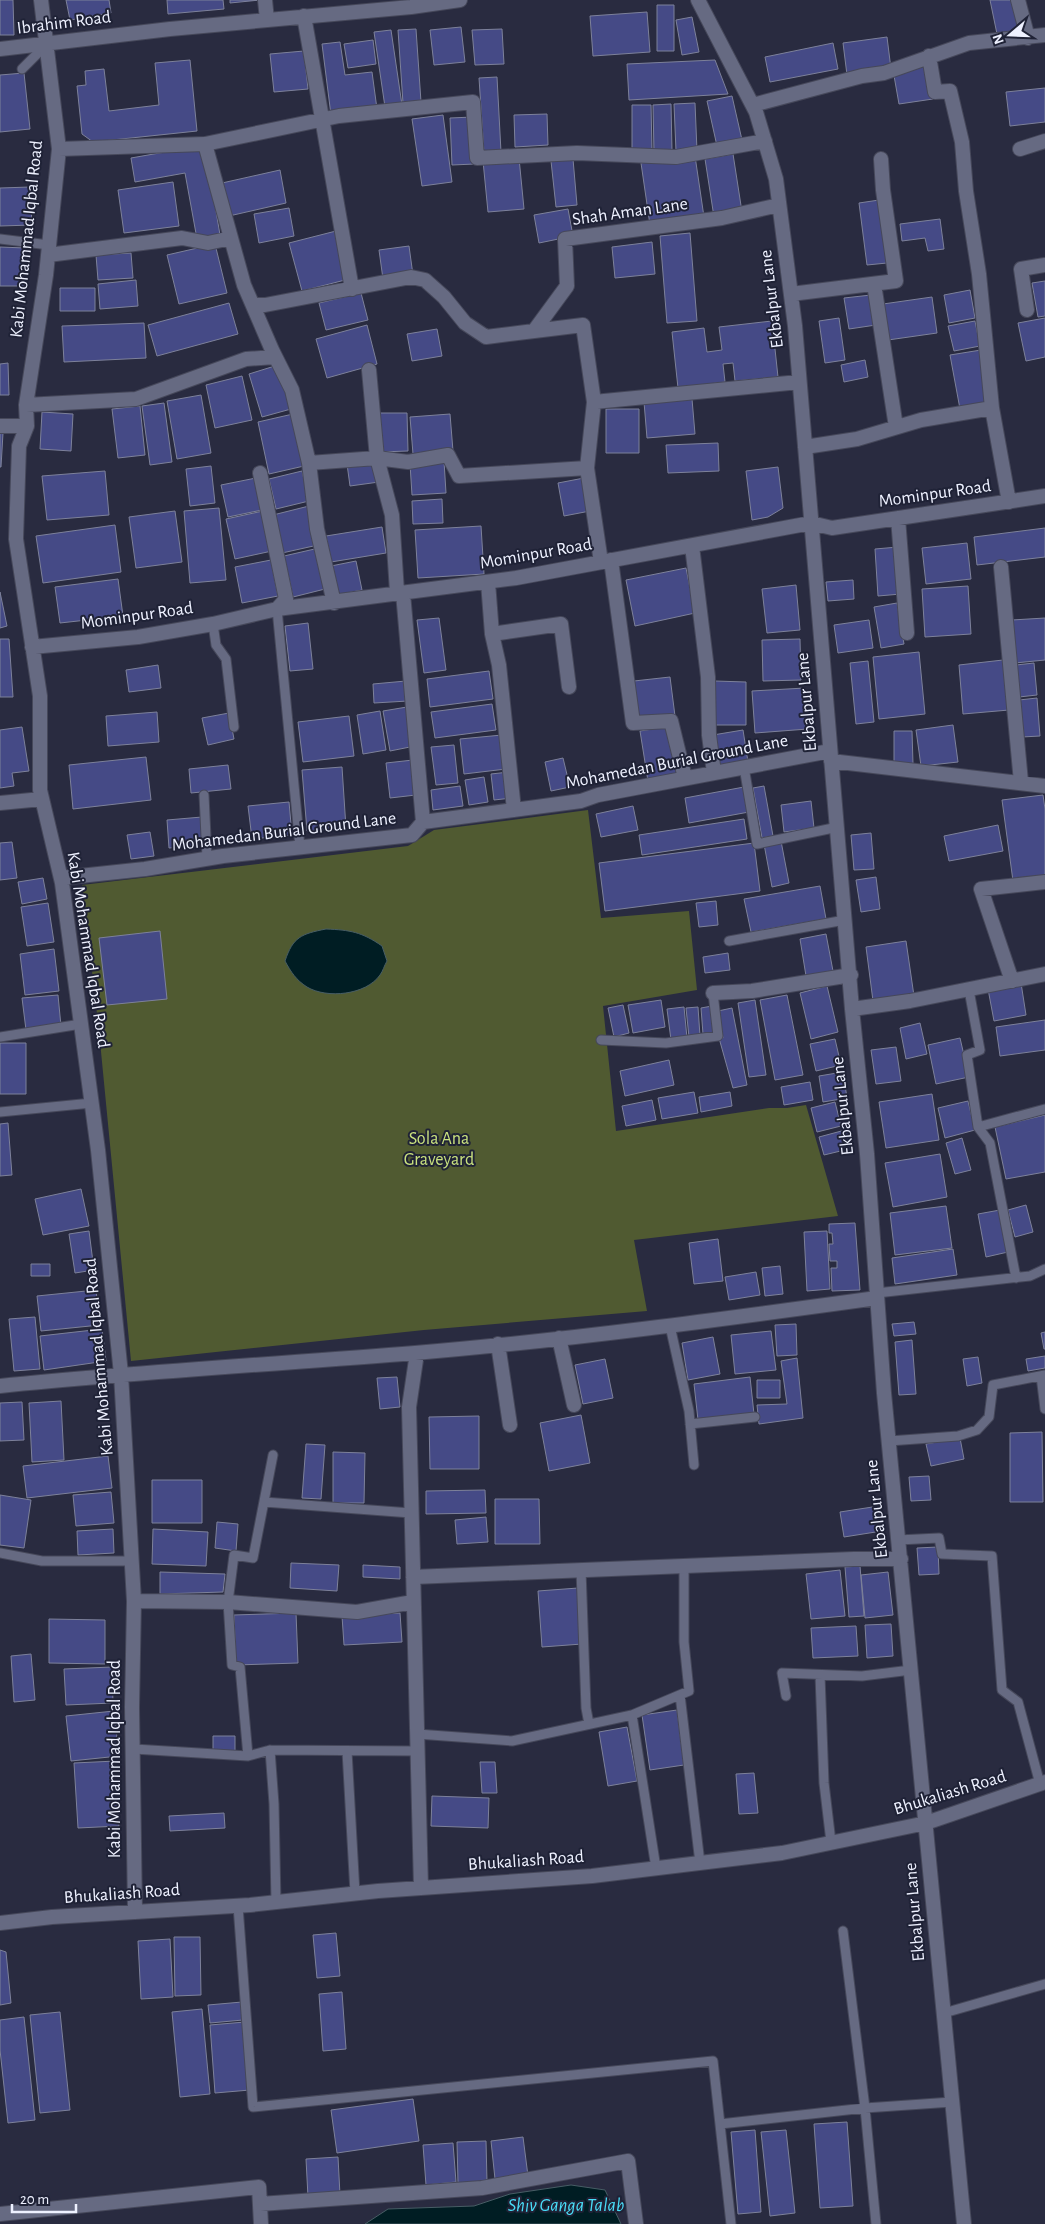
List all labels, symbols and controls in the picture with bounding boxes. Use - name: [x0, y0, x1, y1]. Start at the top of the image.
- street label: Ibrahim Road: [16, 8, 112, 38]
- north arrow: [985, 10, 1035, 60]
- text: N: [990, 32, 1007, 46]
- street label: Kabi Mohammad Iqbal Road: [8, 139, 46, 339]
- street label: Shah Aman Lane: [571, 195, 689, 229]
- street label: Ekbalpur Lane: [757, 249, 787, 349]
- street label: Mominpur Road: [878, 477, 992, 511]
- street label: Mominpur Road: [479, 535, 593, 573]
- street label: Mominpur Road: [80, 599, 194, 633]
- street label: Ekbalpur Lane: [794, 652, 820, 752]
- street label: Mohamedan Burial Ground Lane: [564, 732, 790, 792]
- street label: Mohamedan Burial Ground Lane: [171, 809, 397, 855]
- street label: Kabi Mohammad Iqbal Road: [64, 851, 112, 1049]
- street label: Ekbalpur Lane: [829, 1056, 857, 1156]
- park label: Sola Ana Graveyard: [404, 1130, 474, 1169]
- street label: Kabi Mohammad Iqbal Road: [81, 1257, 117, 1457]
- street label: Ekbalpur Lane: [863, 1459, 891, 1559]
- street label: Kabi Mohammad Iqbal Road: [106, 1660, 124, 1858]
- street label: Bhukaliash Road: [892, 1767, 1008, 1819]
- street label: Bhukaliash Road: [467, 1848, 585, 1874]
- street label: Ekbalpur Lane: [902, 1862, 928, 1962]
- street label: Bhukaliash Road: [63, 1881, 181, 1907]
- scale bar: [12, 2182, 76, 2214]
- text: 20 m: [20, 2192, 49, 2207]
- water label: Shiv Ganga Talab: [508, 2196, 624, 2215]

